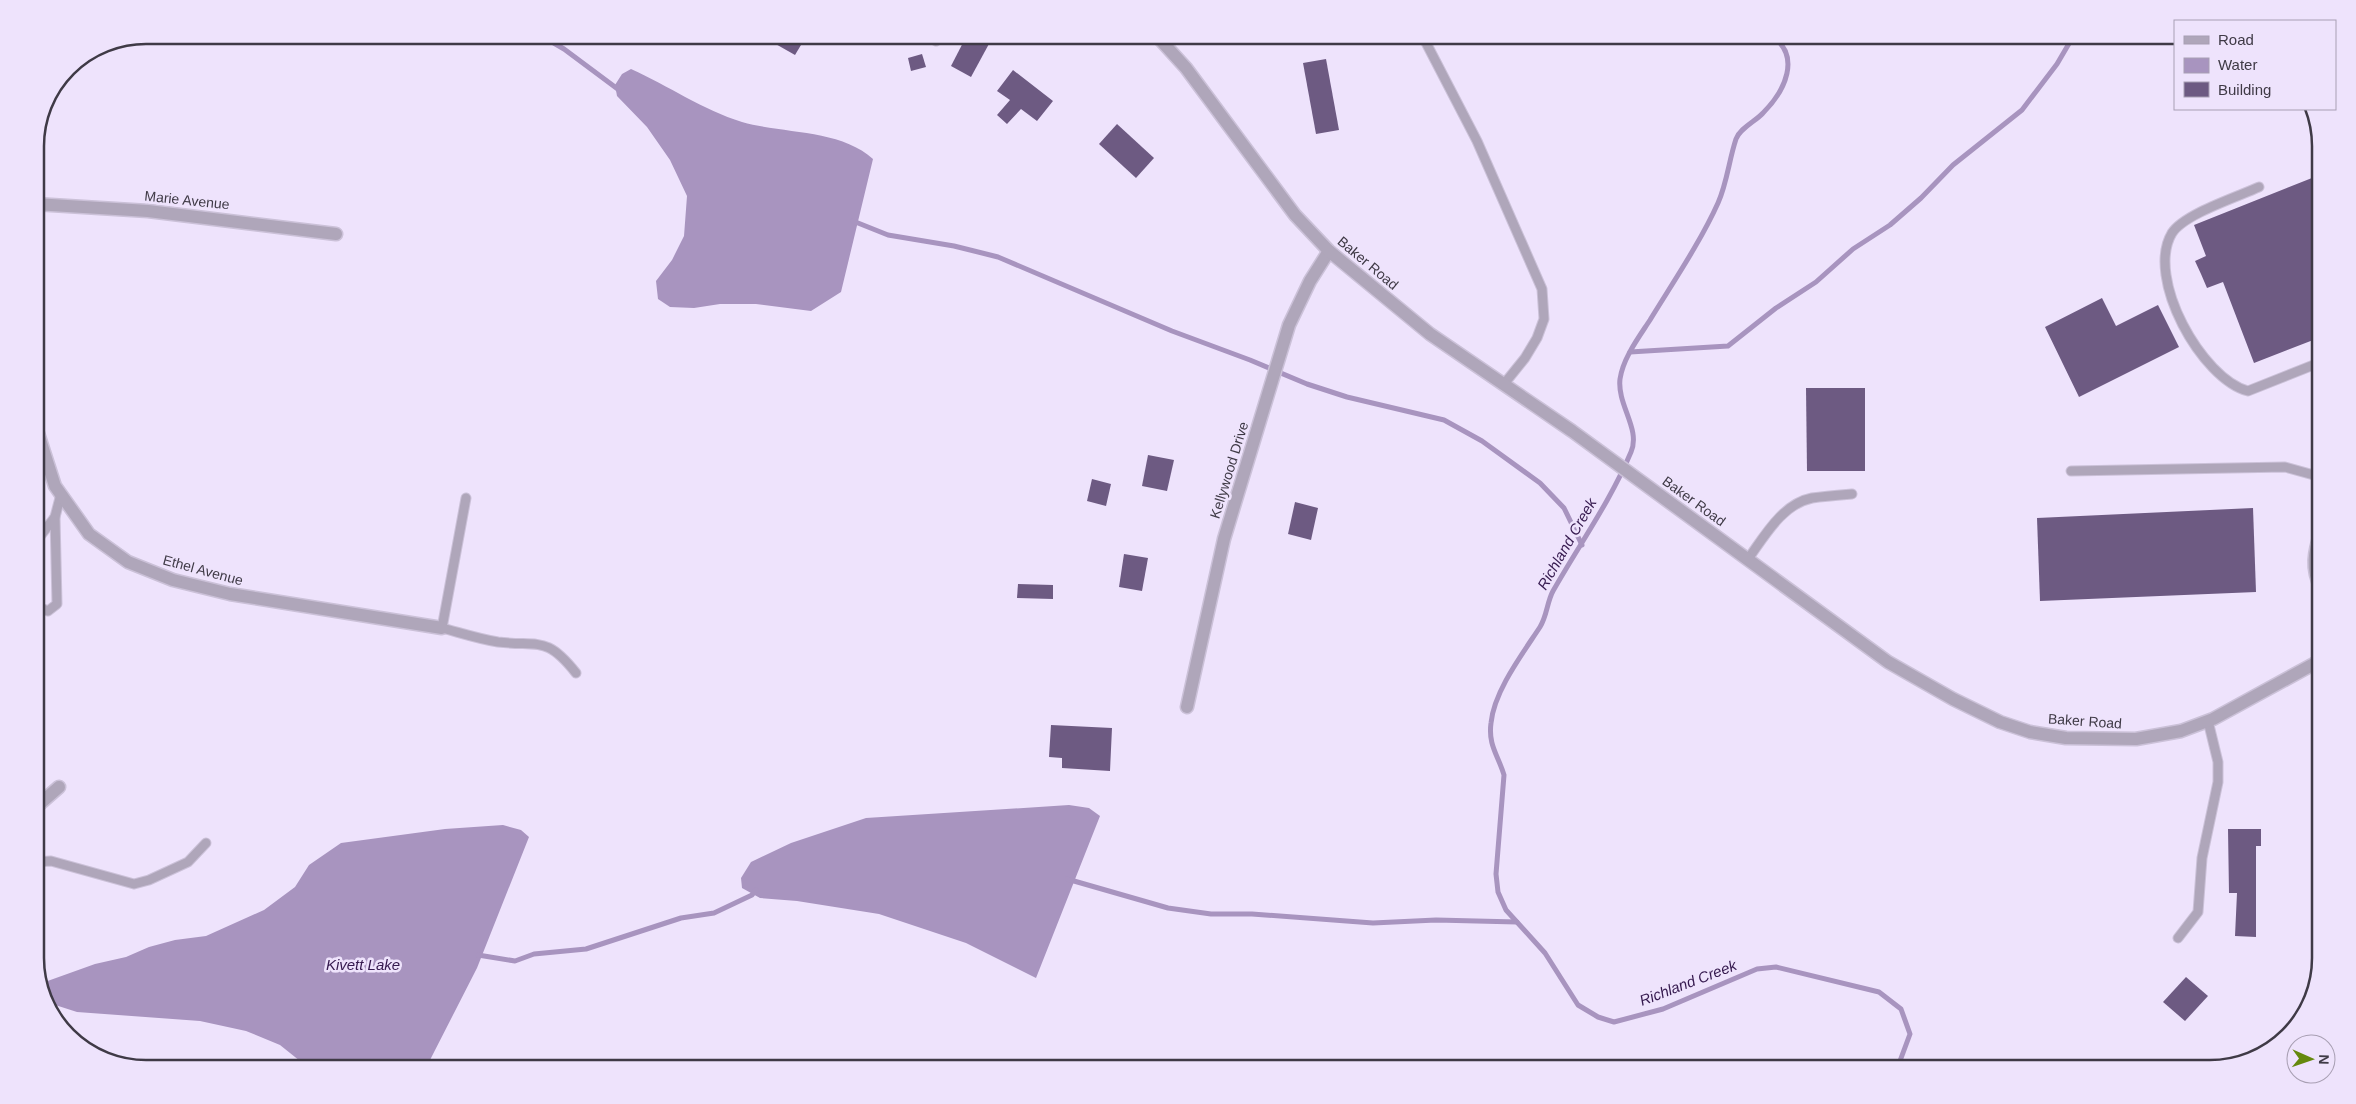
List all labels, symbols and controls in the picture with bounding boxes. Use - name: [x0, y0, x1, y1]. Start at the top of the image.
- legend: [2174, 20, 2336, 110]
- text: Road: [2218, 31, 2254, 48]
- text: Water: [2218, 56, 2257, 73]
- text: Building: [2218, 81, 2271, 98]
- street label: Marie Avenue: [144, 188, 230, 212]
- street label: Baker Road: [1335, 233, 1401, 293]
- street label: Kellywood Drive: [1207, 419, 1251, 520]
- street label: Baker Road: [1659, 473, 1729, 529]
- water label: Richland Creek: [1534, 494, 1600, 592]
- street label: Ethel Avenue: [161, 552, 245, 588]
- street label: Baker Road: [2048, 710, 2122, 732]
- water label: Kivett Lake: [326, 956, 400, 973]
- water label: Richland Creek: [1637, 956, 1740, 1009]
- north arrow: [2286, 1034, 2336, 1084]
- text: N: [2316, 1054, 2332, 1065]

